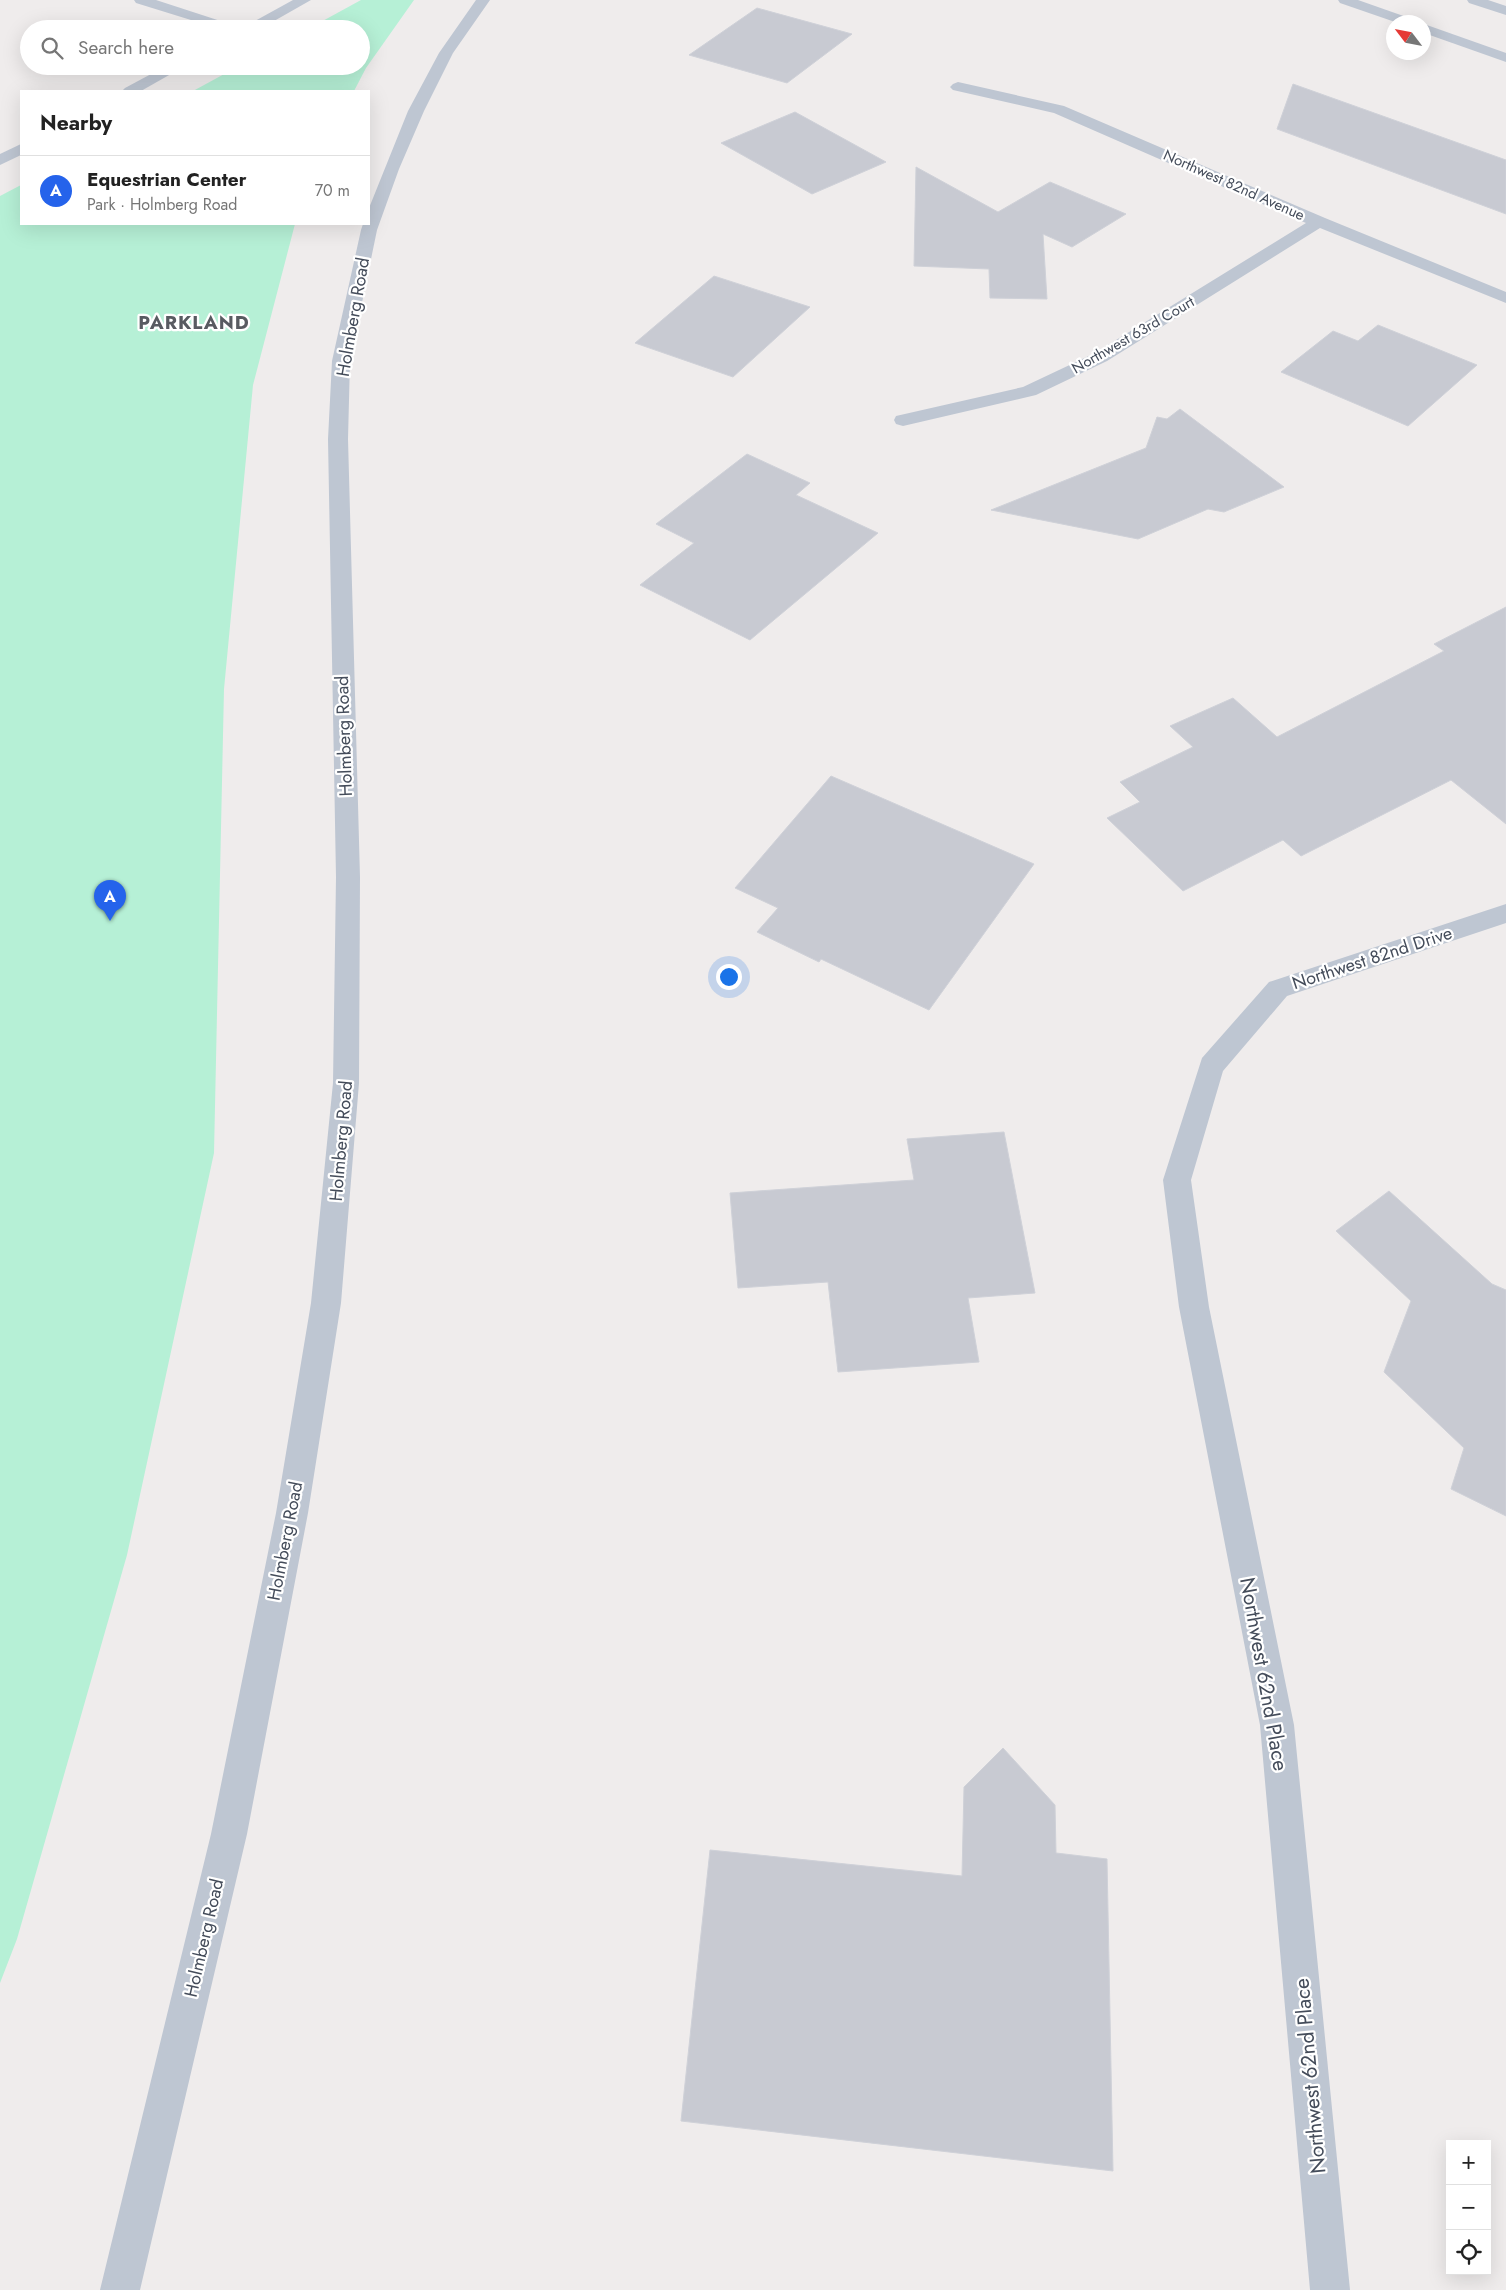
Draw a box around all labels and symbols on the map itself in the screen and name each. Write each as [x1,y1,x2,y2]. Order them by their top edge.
north arrow [1386,15,1431,60]
street label: Northwest 82nd Avenue [1160,144,1308,226]
street label: Holmberg Road [330,255,376,379]
street label: Northwest 63rd Court [1068,291,1199,379]
district label: PARKLAND [138,309,250,336]
street label: Holmberg Road [329,675,359,797]
pin: A [94,880,126,921]
street label: Northwest 82nd Drive [1289,920,1455,996]
your location [716,964,742,990]
street label: Holmberg Road [323,1080,359,1202]
street label: Holmberg Road [261,1479,309,1603]
street label: Northwest 62nd Place [1232,1575,1296,1773]
street label: Holmberg Road [178,1876,230,2000]
street label: Northwest 62nd Place [1286,1977,1333,2175]

